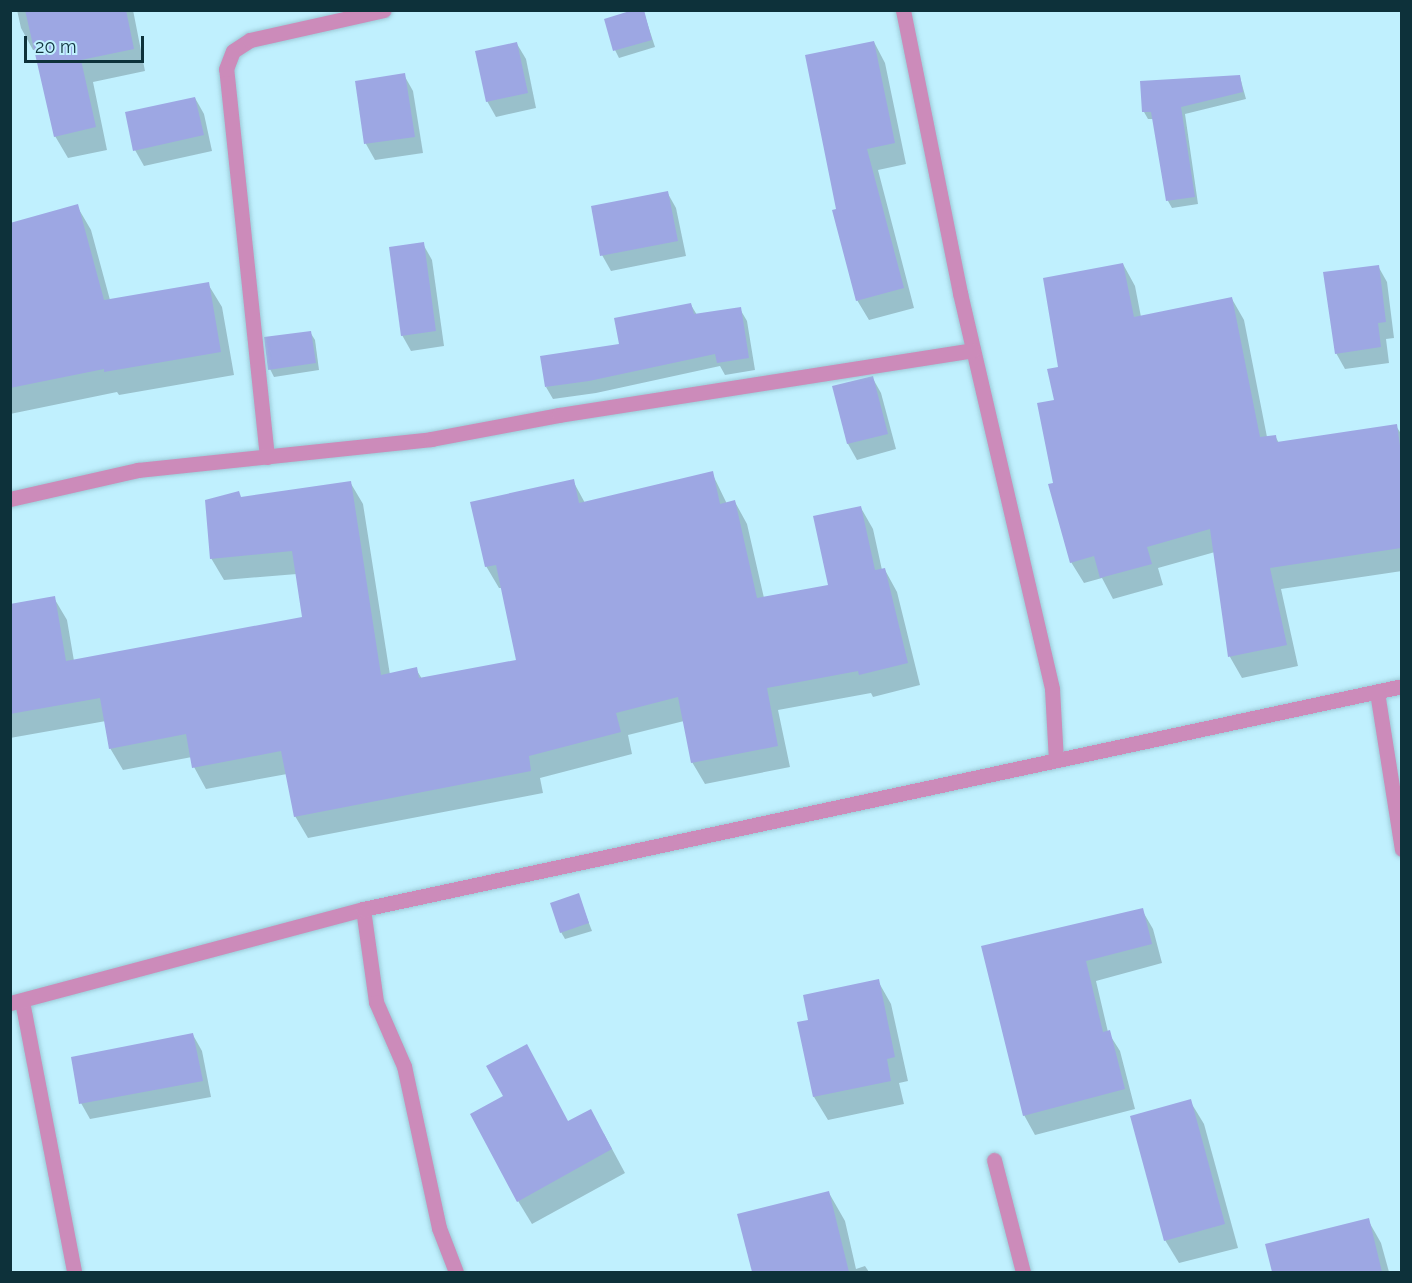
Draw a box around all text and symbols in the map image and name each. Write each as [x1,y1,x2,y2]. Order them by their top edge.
scale bar [27,24,147,62]
text: 20 m [35,36,77,57]

